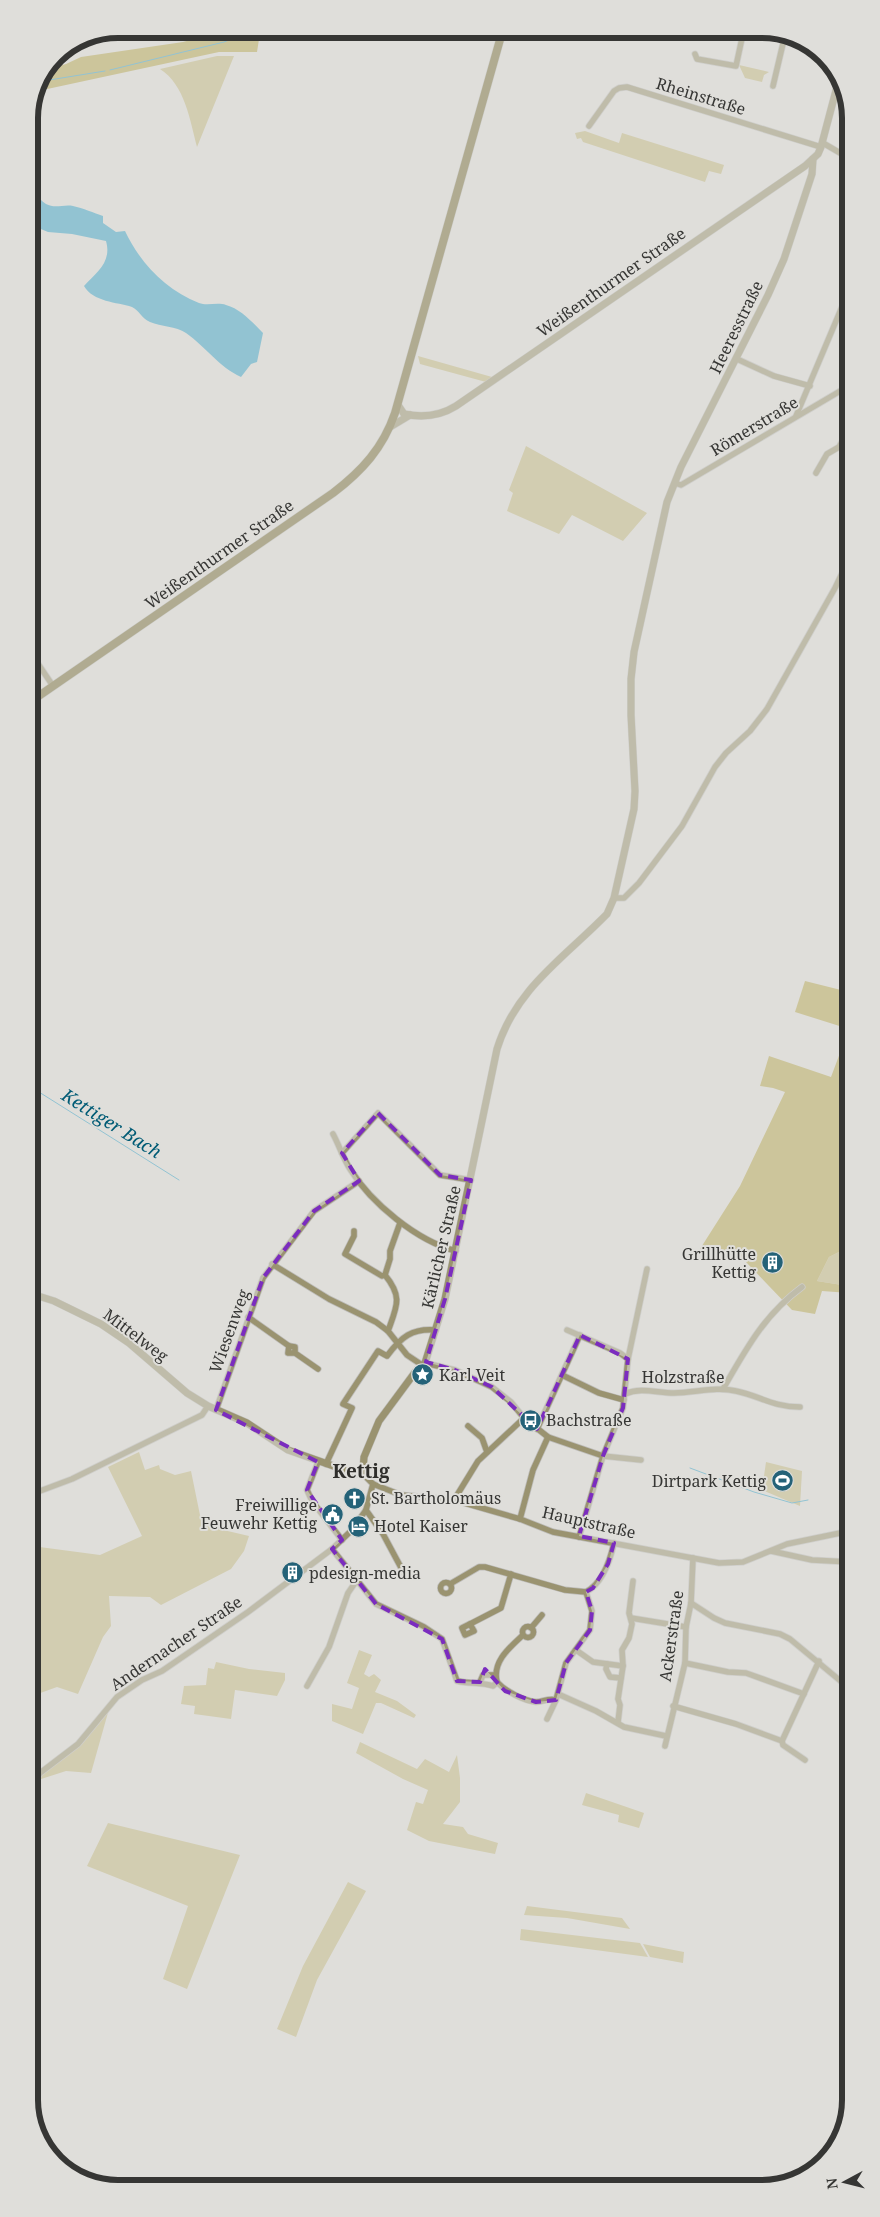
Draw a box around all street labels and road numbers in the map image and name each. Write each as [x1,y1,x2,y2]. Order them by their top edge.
street label: Rheinstraße [653,72,749,120]
street label: Weißenthurmer Straße [532,222,690,342]
street label: Heeresstraße [704,277,768,377]
street label: Römerstraße [706,391,802,461]
street label: Weißenthurmer Straße [140,494,298,614]
street label: Kärlicher Straße [416,1183,466,1311]
street label: Wiesenweg [204,1286,254,1376]
street label: Mittelweg [99,1303,173,1367]
street label: Holzstraße [641,1366,725,1388]
street label: Hauptstraße [540,1501,638,1543]
street label: Ackerstraße [654,1589,688,1683]
street label: Andernacher Straße [106,1591,246,1695]

